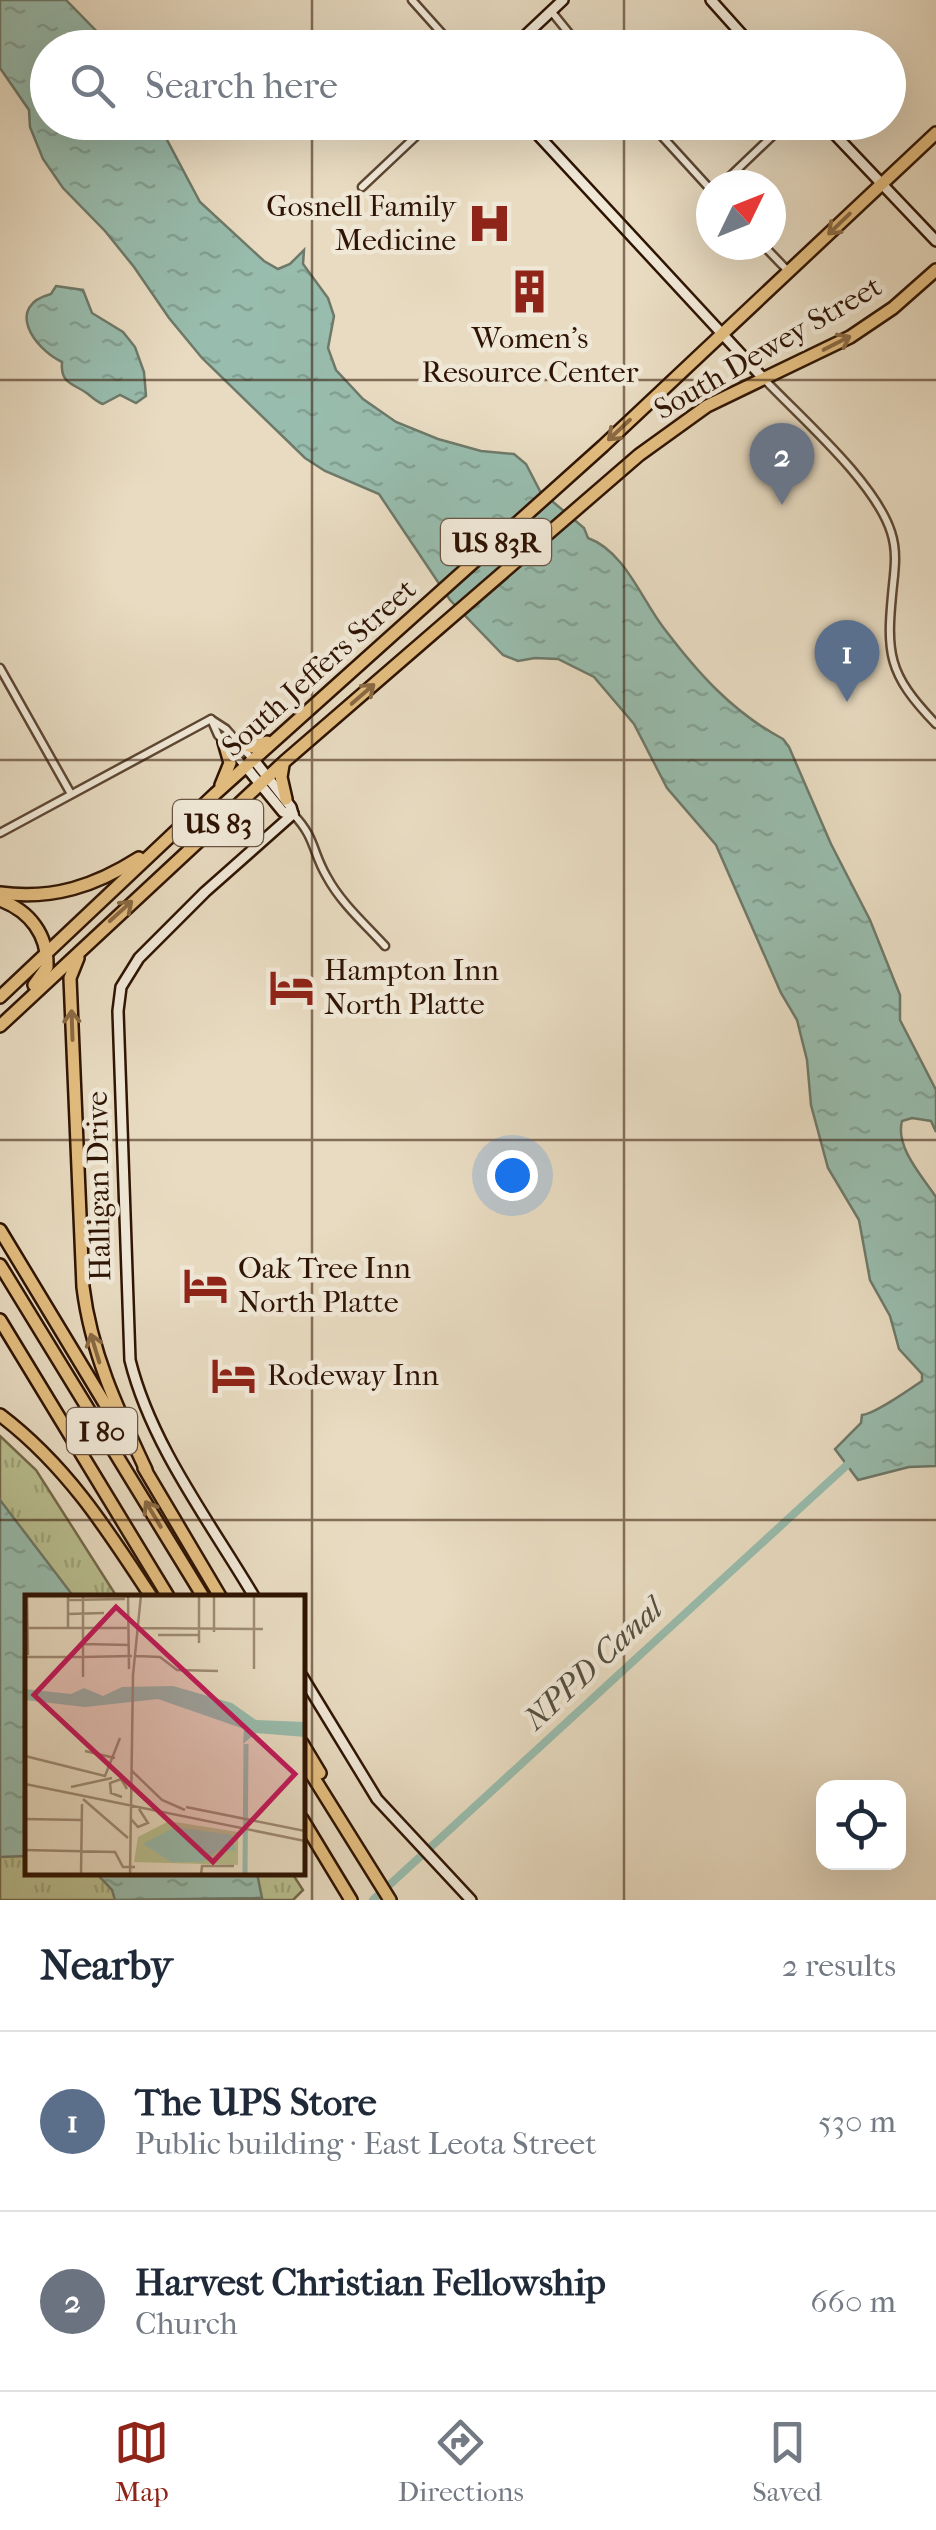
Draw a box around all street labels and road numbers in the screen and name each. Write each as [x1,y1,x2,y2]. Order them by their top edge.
street label: South Dewey Street [648,269,888,427]
road number: US 83R [441,519,551,565]
street label: South Jeffers Street [215,572,423,764]
road number: US 83 [173,800,263,846]
street label: Halligan Drive [80,1091,118,1281]
road number: I 80 [67,1408,137,1454]

